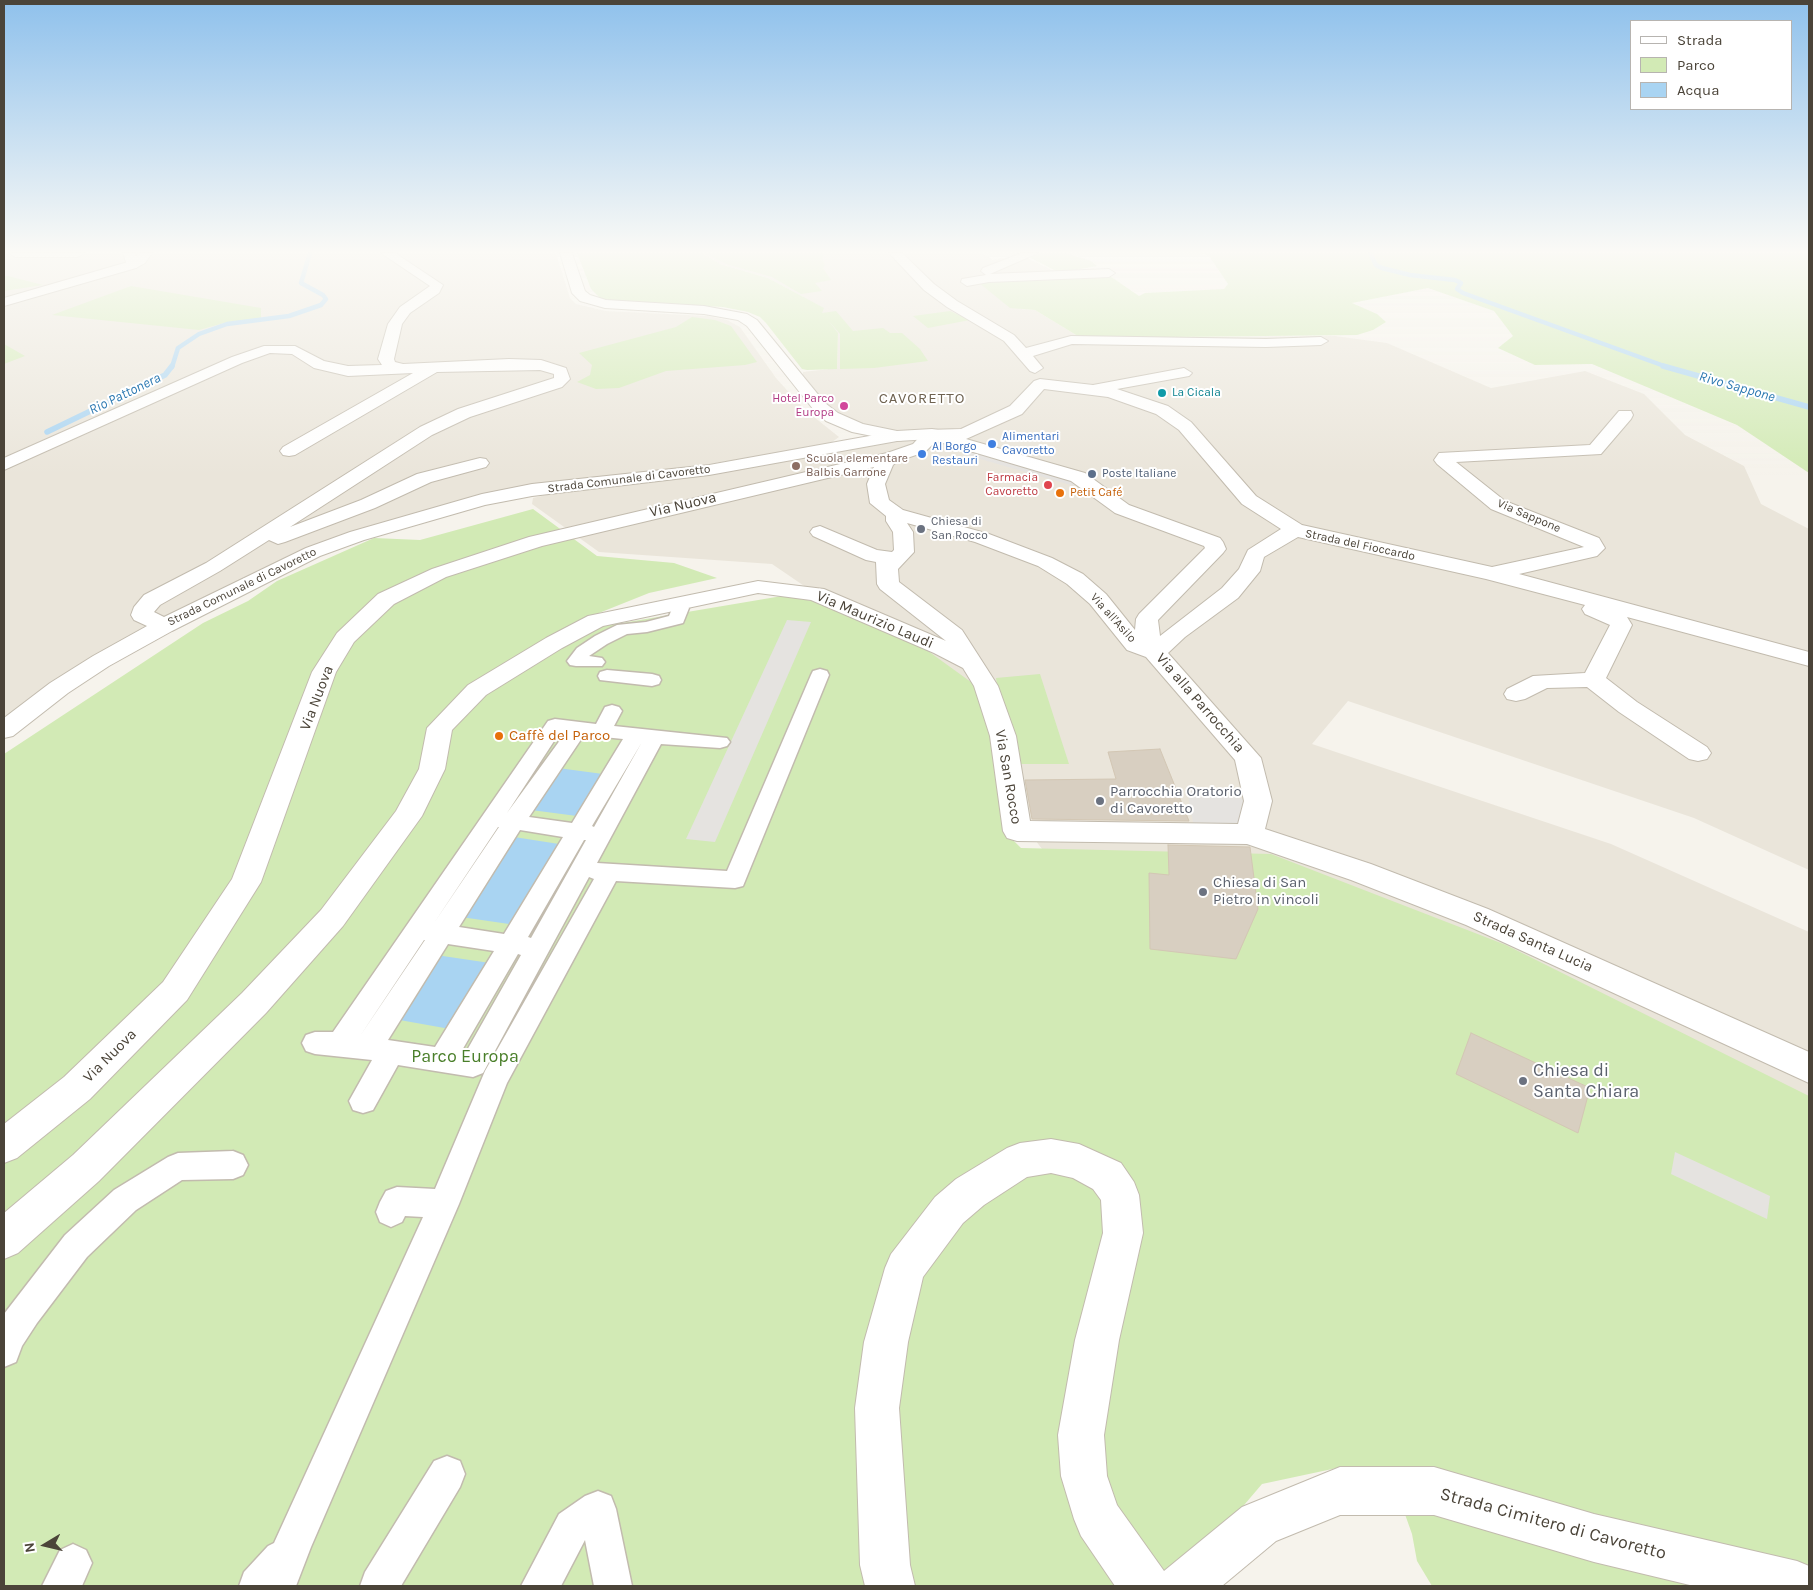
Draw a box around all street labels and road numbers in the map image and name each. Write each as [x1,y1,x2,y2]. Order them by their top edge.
street label: Strada Comunale di Cavoretto [547,462,711,496]
street label: Via Nuova [648,489,718,521]
street label: Via Sappone [1495,496,1563,536]
street label: Strada del Fioccardo [1304,526,1416,564]
street label: Strada Comunale di Cavoretto [165,545,319,629]
street label: Via Maurizio Laudi [814,587,936,653]
street label: Via all'Asilo [1087,590,1139,646]
street label: Via alla Parrocchia [1152,650,1248,756]
street label: Via Nuova [296,663,338,733]
street label: Via San Rocco [991,728,1025,826]
street label: Strada Santa Lucia [1470,907,1596,977]
street label: Via Nuova [80,1026,140,1086]
street label: Strada Cimitero di Cavoretto [1437,1483,1669,1565]

